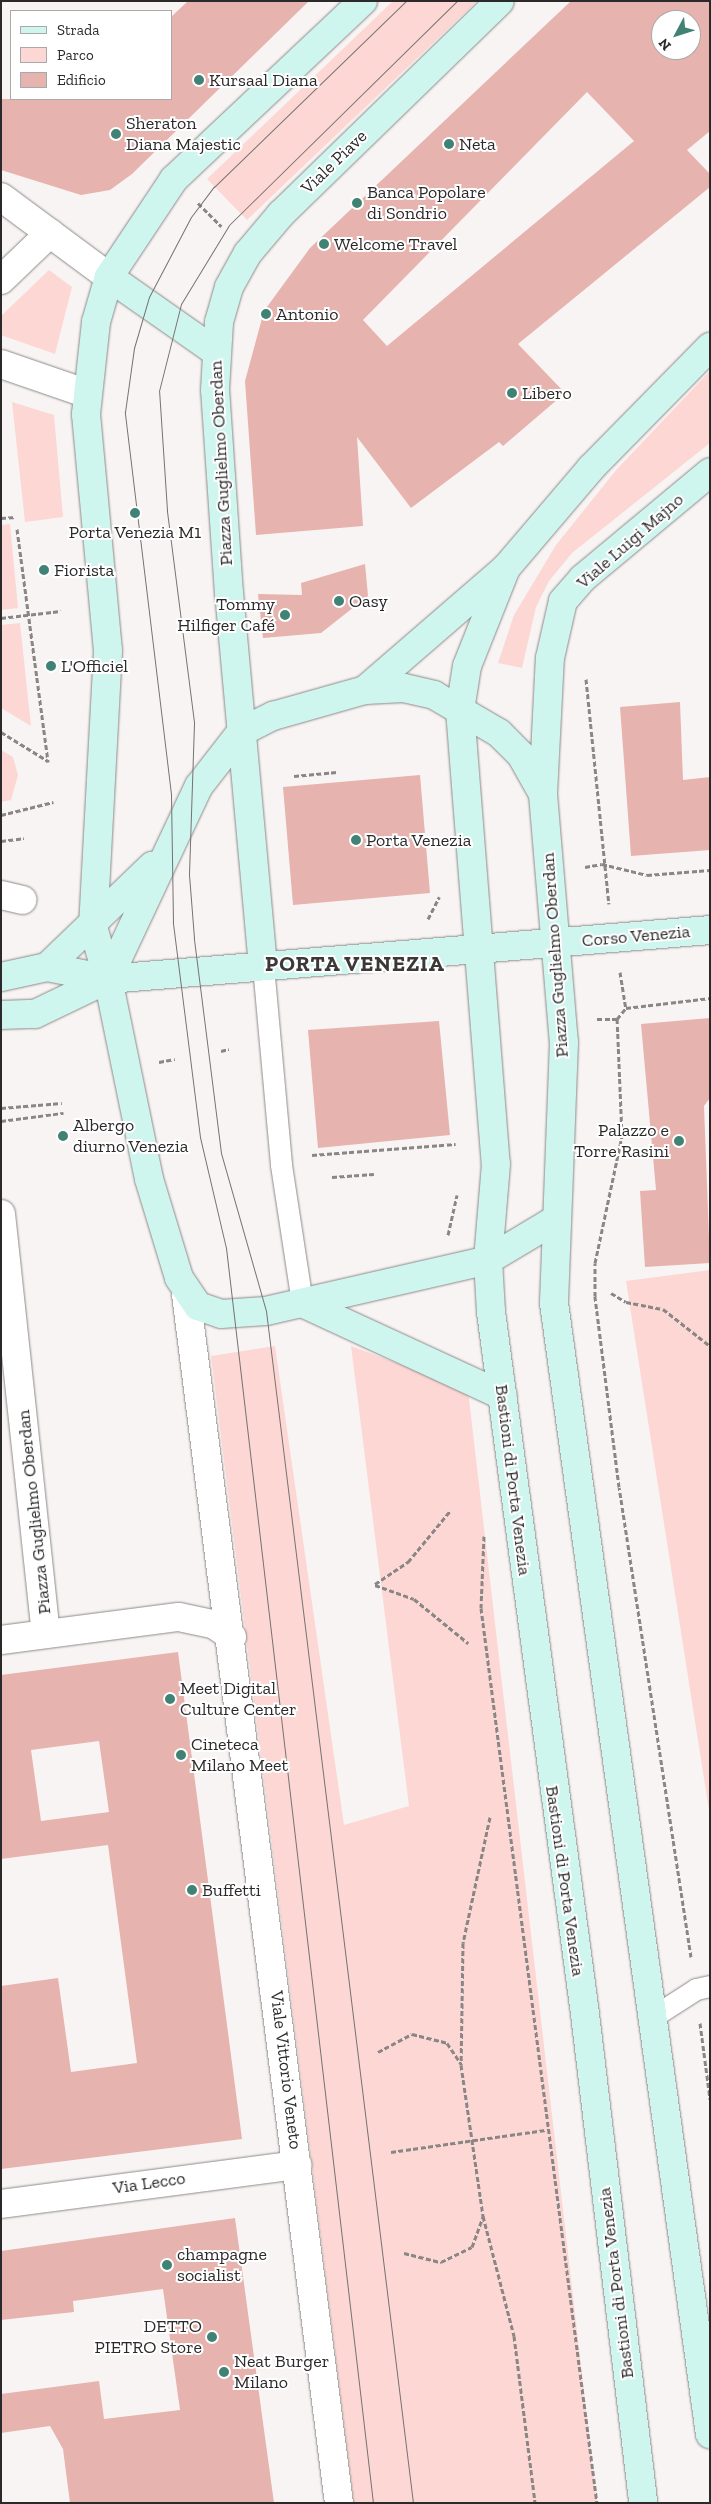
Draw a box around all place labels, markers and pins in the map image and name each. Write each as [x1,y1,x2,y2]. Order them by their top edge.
place label: Kursaal Diana [209,69,318,91]
marker: Kursaal Diana [193,74,205,86]
place label: Sheraton Diana Majestic [126,113,241,156]
marker: Sheraton Diana Majestic [110,128,122,140]
place label: Neta [459,133,496,155]
marker: Neta [443,138,455,150]
place label: Banca Popolare di Sondrio [367,182,486,224]
marker: Banca Popolare di Sondrio [351,197,363,209]
place label: Welcome Travel [334,233,458,255]
marker: Welcome Travel [318,238,330,250]
place label: Antonio [276,303,338,325]
marker: Antonio [260,308,272,320]
place label: Libero [522,382,572,404]
marker: Libero [506,387,518,399]
marker: Porta Venezia M1 [129,507,141,519]
place label: Porta Venezia M1 [69,521,201,543]
place label: Fiorista [54,559,114,581]
marker: Fiorista [38,564,50,576]
place label: Oasy [349,590,388,612]
place label: Tommy Hilfiger Café [177,594,275,636]
marker: Oasy [333,595,345,607]
marker: Tommy Hilfiger Café [279,609,291,621]
place label: L'Officiel [61,655,128,677]
marker: L'Officiel [45,660,57,672]
place label: Porta Venezia [366,829,472,851]
marker: Porta Venezia [350,834,362,846]
place label: Albergo diurno Venezia [73,1115,189,1158]
place label: Palazzo e Torre Rasini [574,1120,669,1162]
marker: Albergo diurno Venezia [57,1130,69,1142]
marker: Palazzo e Torre Rasini [673,1135,685,1147]
place label: Meet Digital Culture Center [180,1678,296,1720]
marker: Meet Digital Culture Center [164,1693,176,1705]
place label: Cineteca Milano Meet [191,1734,288,1776]
marker: Cineteca Milano Meet [175,1749,187,1761]
place label: Buffetti [202,1879,261,1901]
marker: Buffetti [186,1884,198,1896]
place label: champagne socialist [177,2244,267,2286]
marker: champagne socialist [161,2259,173,2271]
place label: DETTO PIETRO Store [95,2316,202,2358]
marker: DETTO PIETRO Store [206,2331,218,2343]
place label: Neat Burger Milano [234,2351,329,2394]
marker: Neat Burger Milano [218,2366,230,2378]

